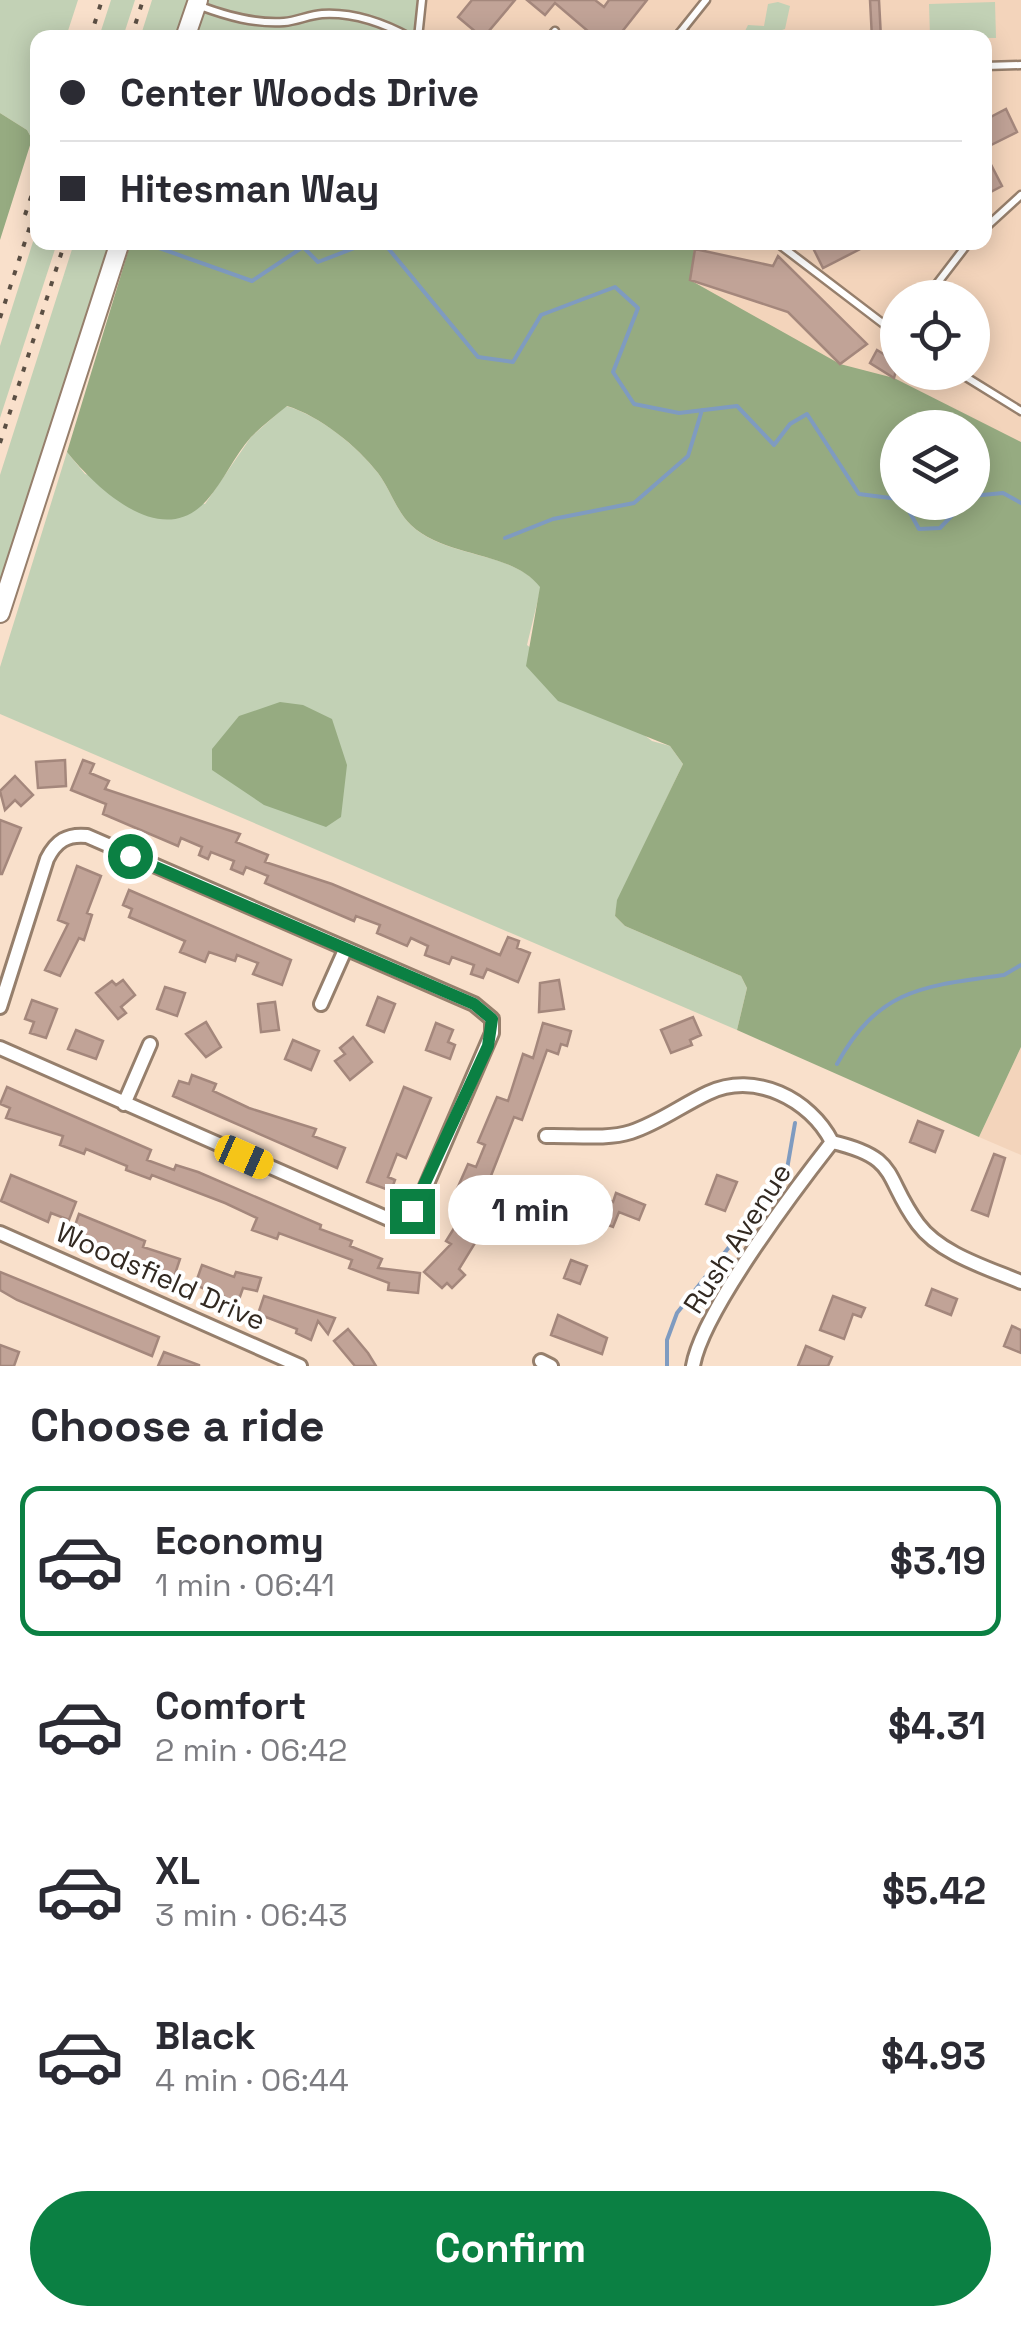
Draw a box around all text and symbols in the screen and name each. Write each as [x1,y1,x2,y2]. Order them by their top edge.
text: Center Woods Drive [120,69,479,117]
text: Hitesman Way [120,165,380,213]
map controls [880,280,990,520]
button: locate [880,280,990,390]
button: layers [880,410,990,520]
route start [108,834,153,879]
car [210,1131,278,1183]
street label: Rush Avenue [675,1156,799,1320]
callout: 1 min [447,1176,612,1246]
route end [390,1189,435,1234]
text: 1 min [491,1190,570,1230]
street label: Woodsfield Drive [51,1214,271,1338]
text: Choose a ride [30,1397,325,1454]
icon: car [35,1516,125,1606]
text: Economy [155,1517,324,1565]
text: $3.19 [890,1537,986,1585]
text: 1 min · 06:41 [155,1565,335,1605]
icon: car [35,1681,125,1771]
text: Comfort [155,1682,306,1730]
text: $4.31 [888,1702,986,1750]
text: 2 min · 06:42 [155,1730,347,1770]
icon: car [35,1846,125,1936]
text: XL [155,1847,200,1895]
text: $5.42 [882,1867,986,1915]
text: 3 min · 06:43 [155,1895,347,1935]
icon: car [35,2011,125,2101]
text: Black [155,2012,256,2060]
text: $4.93 [881,2032,986,2080]
text: 4 min · 06:44 [155,2060,349,2100]
button: Confirm [30,2191,991,2306]

